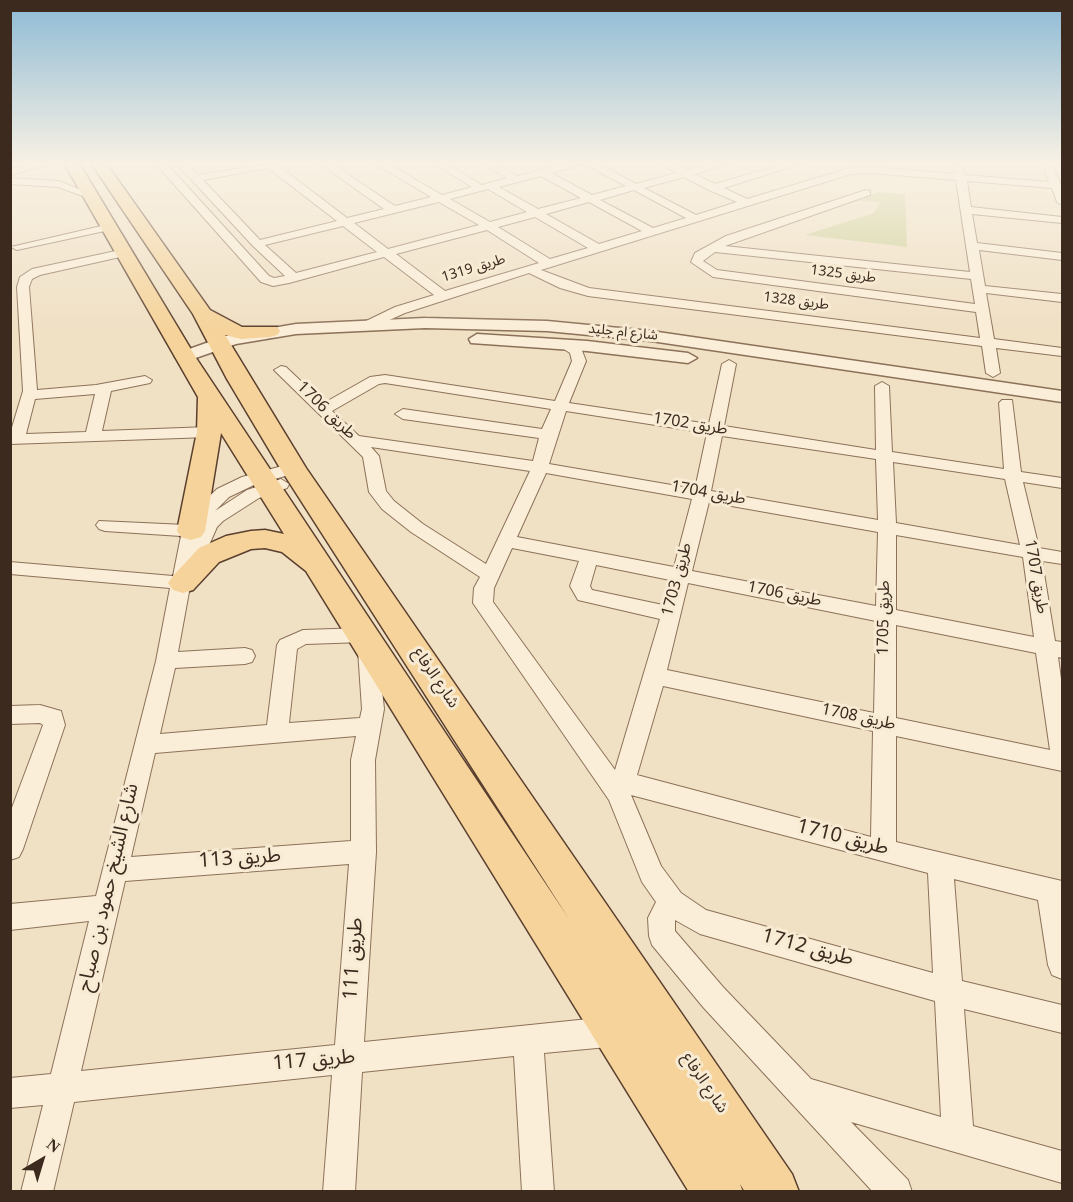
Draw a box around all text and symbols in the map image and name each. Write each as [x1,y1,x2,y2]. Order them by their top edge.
street label: طريق 1319 [440,252,508,288]
street label: طريق 1325 [809,264,877,288]
street label: طريق 1328 [762,291,830,315]
street label: شارع ام جليد [587,322,659,346]
street label: طريق 1706 [291,379,359,445]
street label: طريق 1702 [651,411,729,441]
street label: طريق 1704 [669,479,747,511]
street label: طريق 1707 [1018,538,1050,616]
street label: طريق 1703 [660,541,698,619]
street label: طريق 1706 [745,579,823,613]
street label: طريق 1705 [876,580,896,656]
street label: شارع الرفاع [407,645,461,713]
street label: طريق 1708 [819,702,897,736]
street label: شارع الشيخ حمود بن صباح [75,782,147,994]
street label: طريق 1710 [794,817,890,863]
street label: طريق 113 [198,846,282,876]
street label: طريق 111 [341,917,371,1001]
street label: طريق 1712 [759,926,855,974]
street label: طريق 117 [272,1047,356,1079]
street label: شارع الرفاع [676,1050,730,1118]
north arrow [12,1130,72,1190]
text: N [44,1135,63,1156]

